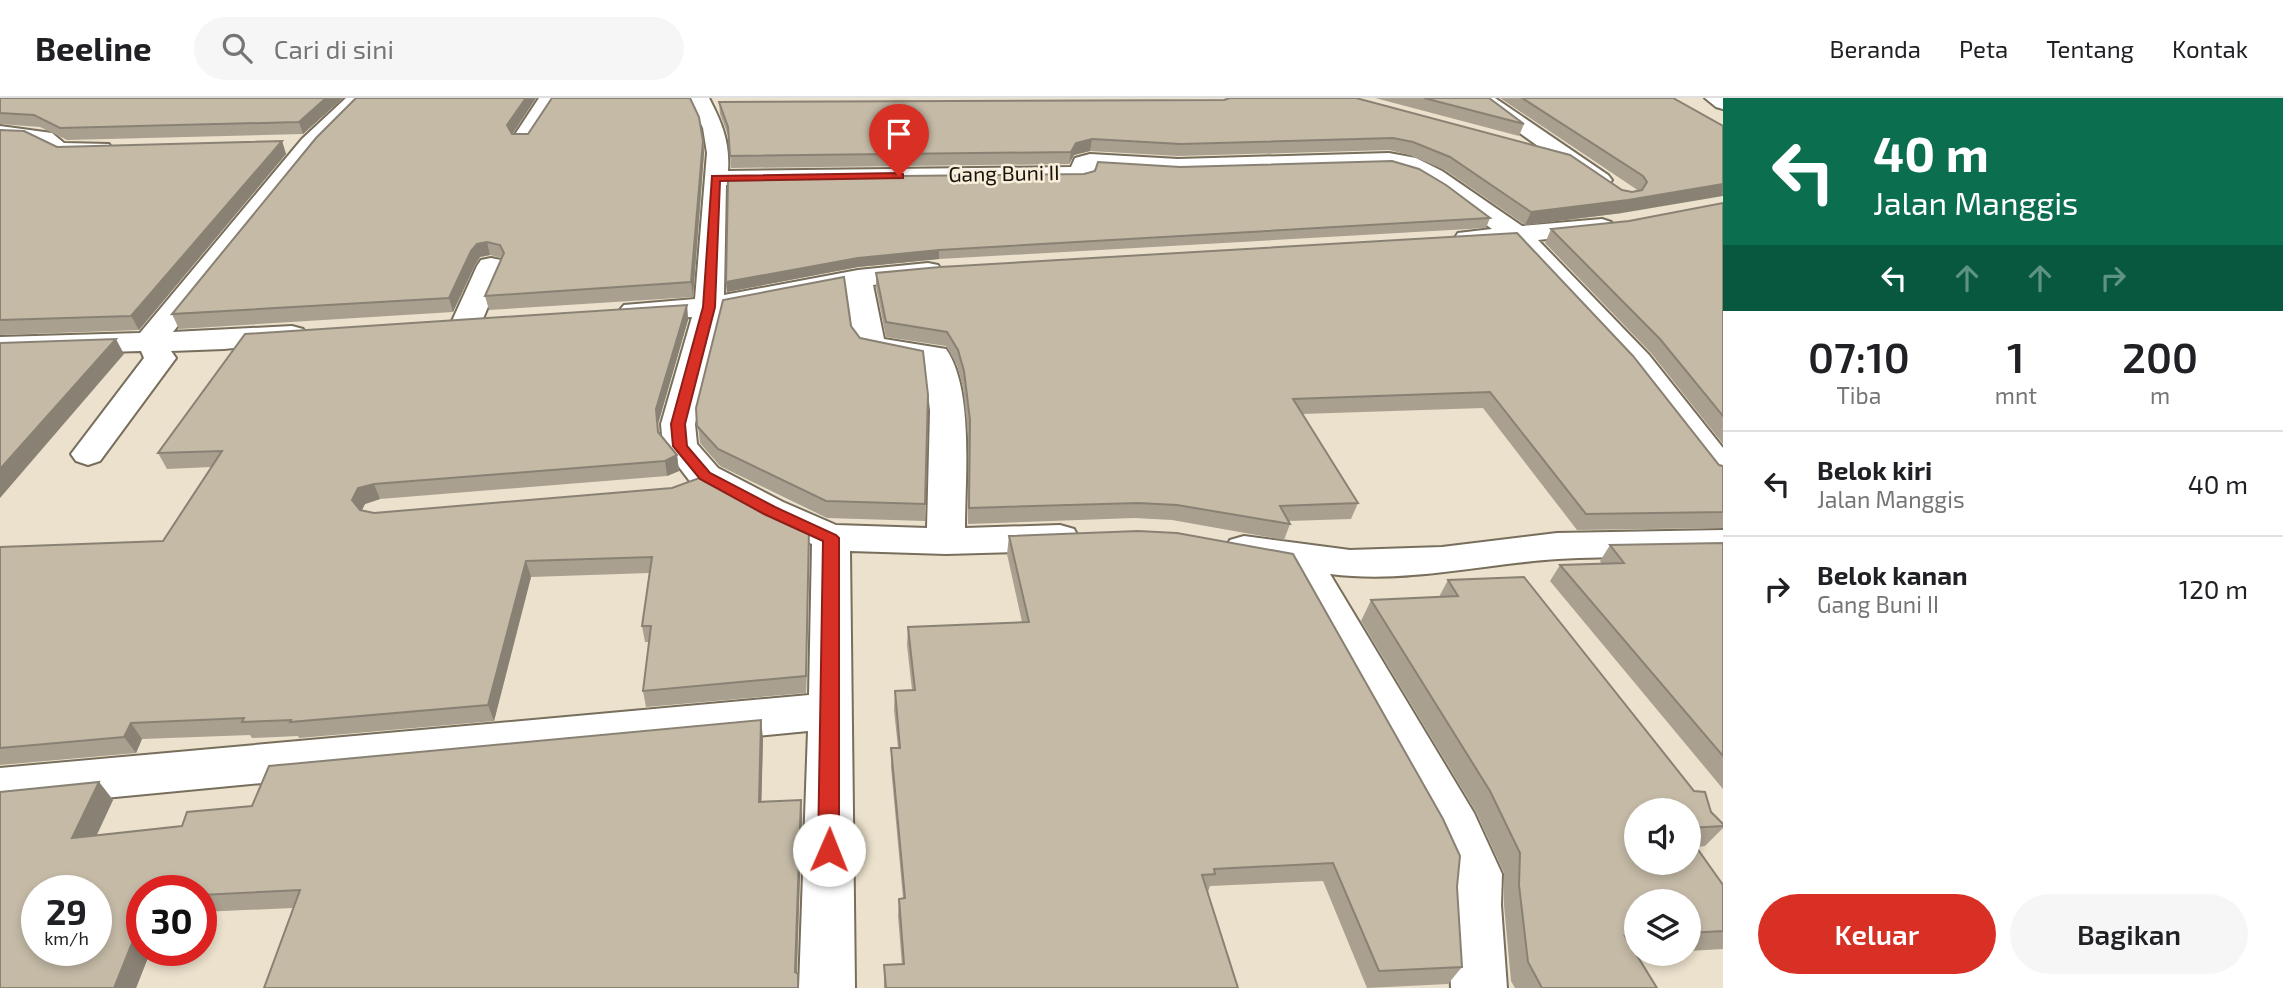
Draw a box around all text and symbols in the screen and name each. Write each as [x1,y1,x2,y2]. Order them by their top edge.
search box [194,17,684,80]
text: Beeline [35,28,152,68]
icon: search [218,29,256,67]
text: Cari di sini [274,33,394,64]
text: Beranda [1830,34,1921,63]
text: Peta [1959,34,2008,63]
text: Tentang [2046,34,2134,63]
text: Kontak [2172,34,2248,63]
pin [869,104,929,176]
icon: arrive [880,115,918,153]
text: 40 m [1873,123,1989,182]
icon: left [1758,126,1849,217]
street label: Gang Buni II [948,159,1060,186]
text: Jalan Manggis [1873,183,2078,221]
icon: left [1875,259,1913,297]
icon: ahead [1948,259,1986,297]
icon: ahead [2021,259,2059,297]
icon: right [2094,259,2132,297]
text: 07:10 [1808,331,1910,381]
text: 1 [2007,331,2025,381]
text: 200 [2122,331,2198,381]
text: Tiba [1836,381,1881,409]
text: mnt [1995,381,2037,409]
text: m [2150,381,2170,409]
text: Belok kiri [1817,454,1932,485]
icon: left [1758,465,1796,503]
text: 40 m [2188,468,2248,499]
text: Jalan Manggis [1817,485,1965,513]
text: Belok kanan [1817,559,1968,590]
icon: right [1758,570,1796,608]
text: 120 m [2179,573,2248,604]
text: Gang Buni II [1817,590,1939,618]
map controls [1624,798,1701,966]
button: sound [1624,798,1701,875]
position arrow [792,813,866,887]
speed limit sign: 30 [126,875,217,966]
button: layers [1624,889,1701,966]
text: 29 [46,890,87,932]
button: Keluar [1758,894,1996,974]
button: Bagikan [2010,894,2248,974]
text: km/h [44,927,89,949]

